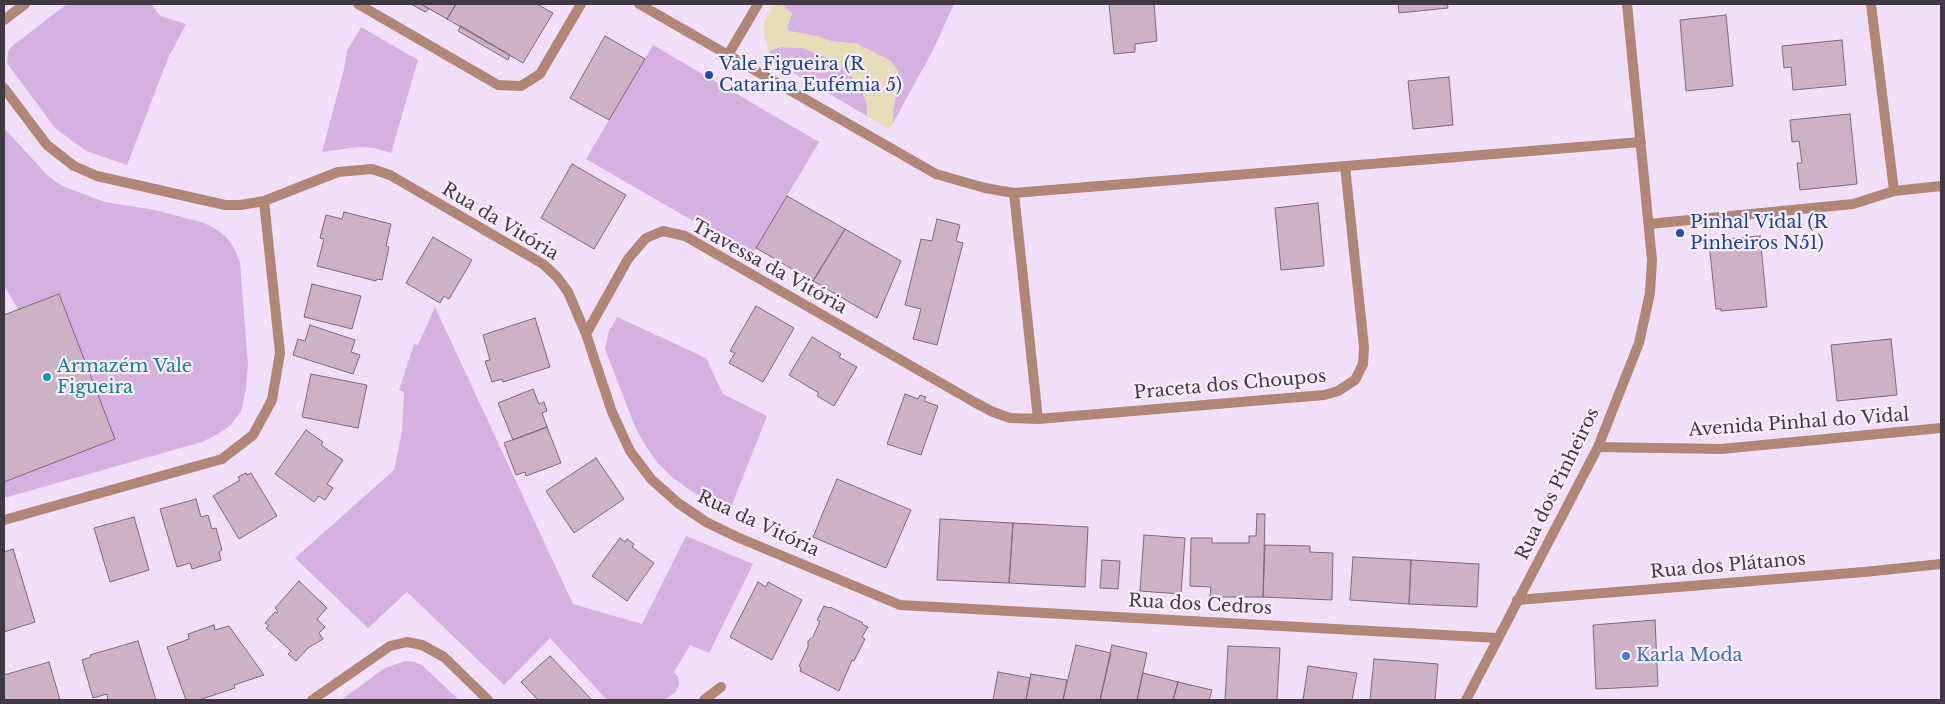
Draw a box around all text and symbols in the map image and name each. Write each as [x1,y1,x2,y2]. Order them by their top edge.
place label: Vale Figueira (R Catarina Eufémia 5) [719,54,902,96]
marker: Vale Figueira (R Catarina Eufémia 5) [703,69,715,81]
street label: Rua da Vitória [438,179,562,265]
place label: Pinhal Vidal (R Pinheiros N51) [1690,212,1828,254]
street label: Travessa da Vitória [688,215,850,319]
marker: Pinhal Vidal (R Pinheiros N51) [1674,227,1686,239]
place label: Armazém Vale Figueira [57,356,192,398]
street label: Praceta dos Choupos [1133,366,1327,404]
marker: Armazém Vale Figueira [41,371,53,383]
street label: Rua dos Pinheiros [1512,404,1604,564]
street label: Avenida Pinhal do Vidal [1688,405,1910,441]
street label: Rua da Vitória [694,486,822,562]
street label: Rua dos Plátanos [1649,548,1807,584]
street label: Rua dos Cedros [1128,590,1272,620]
place label: Karla Moda [1636,645,1743,667]
marker: Karla Moda [1620,650,1632,662]

